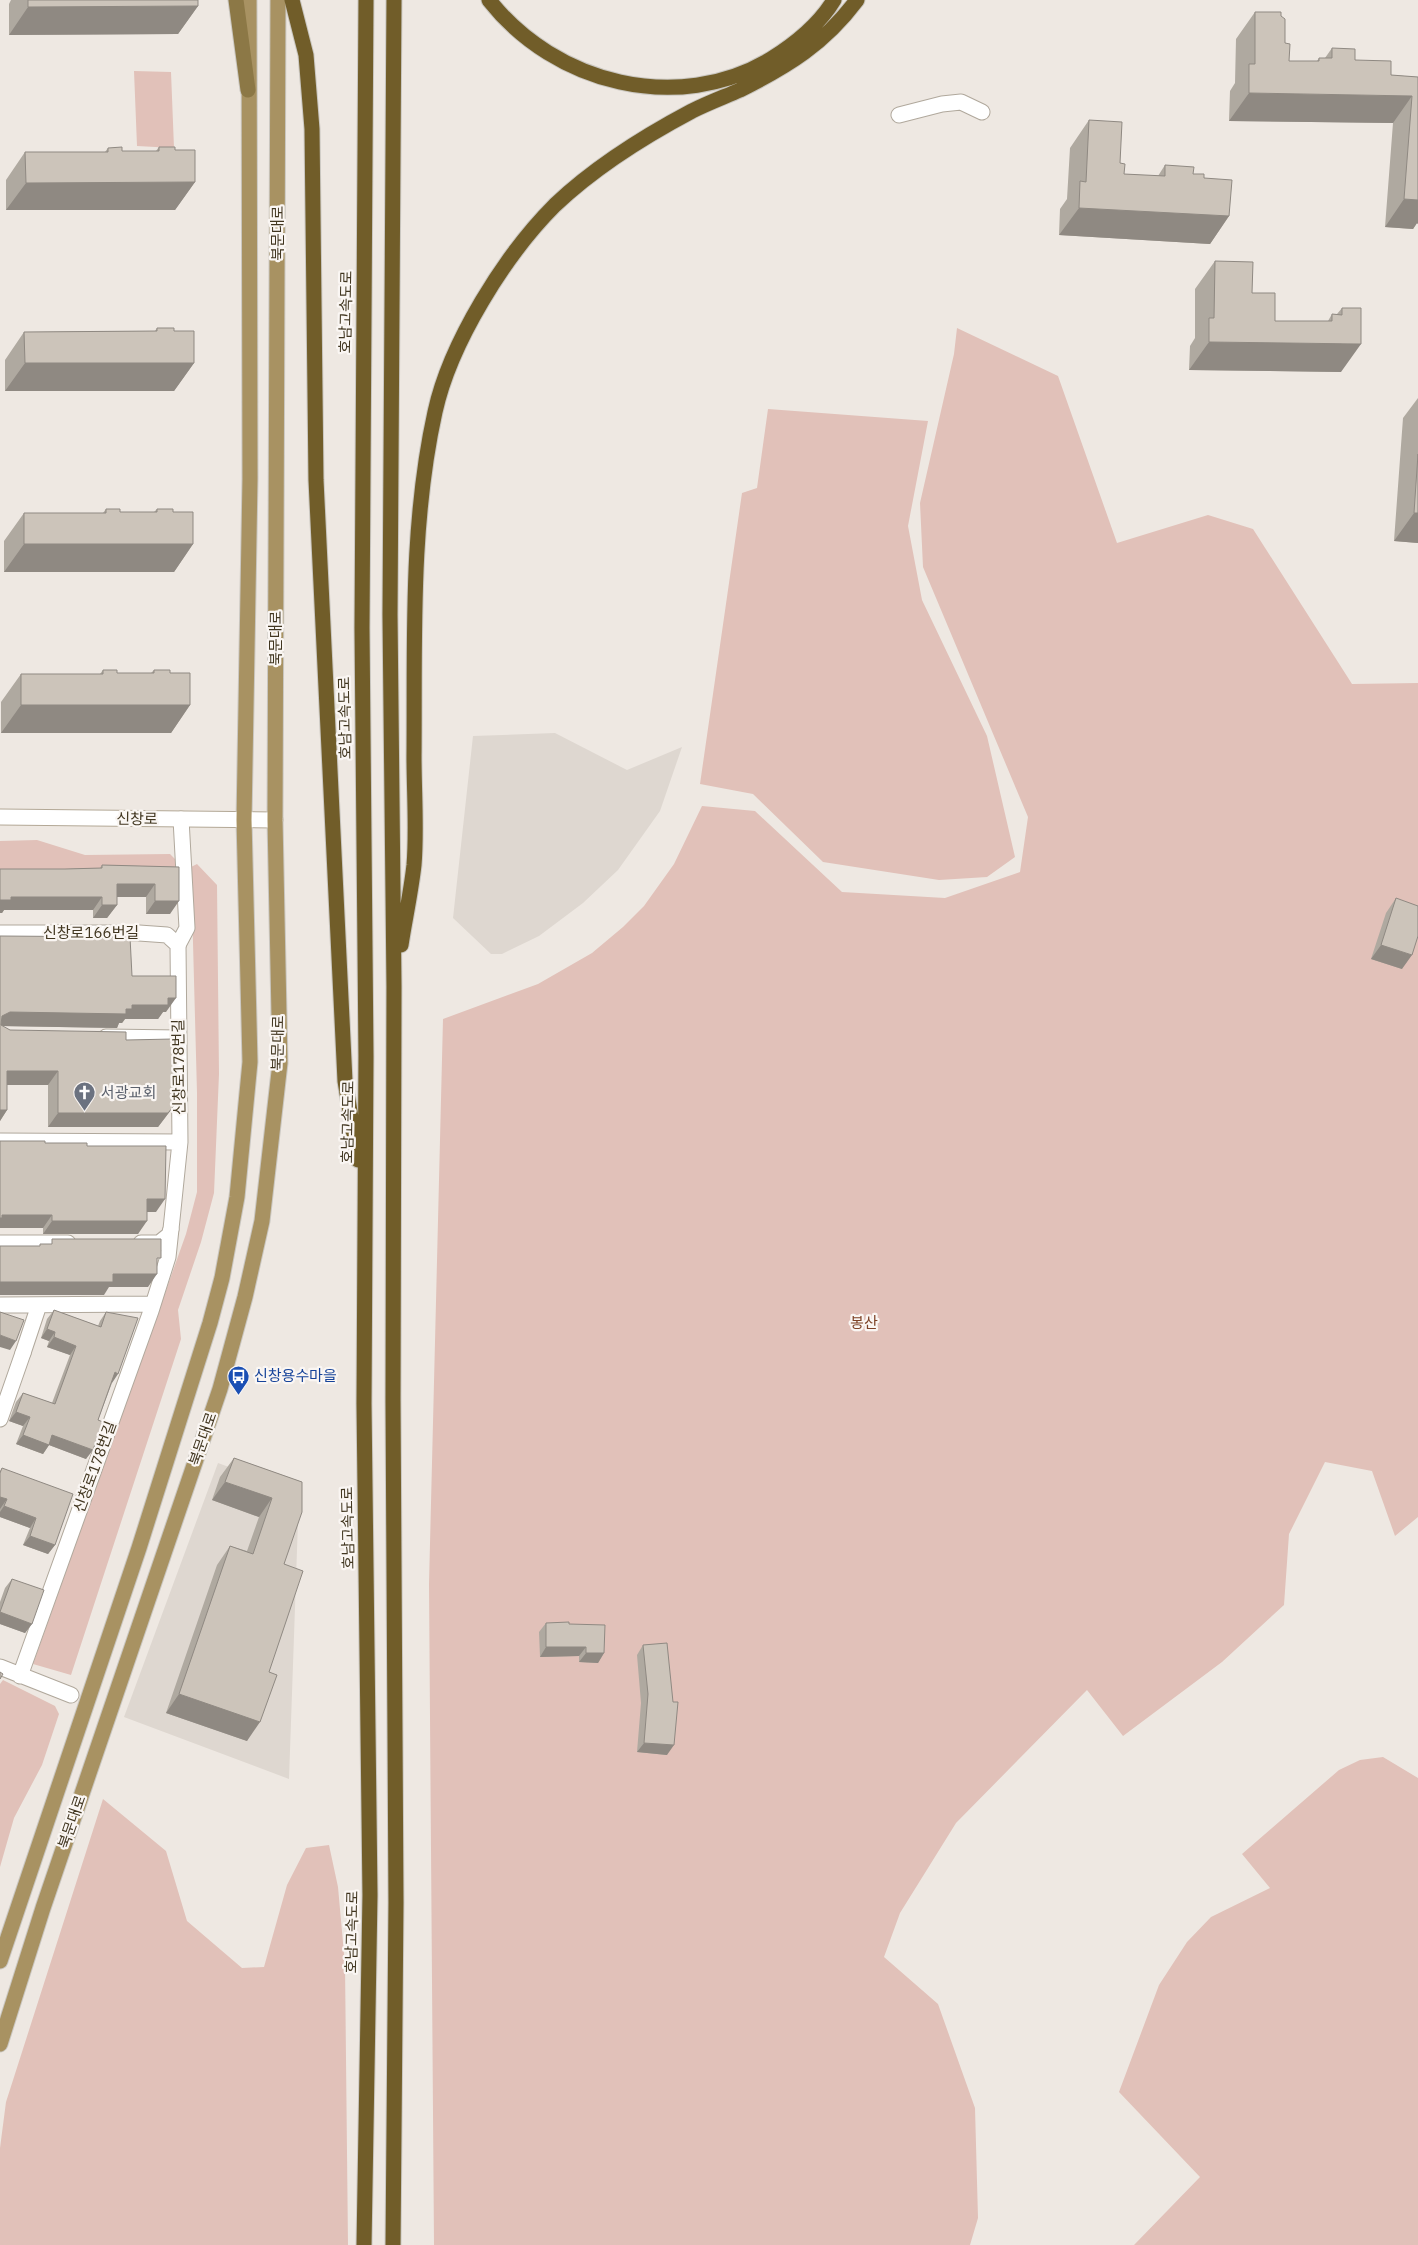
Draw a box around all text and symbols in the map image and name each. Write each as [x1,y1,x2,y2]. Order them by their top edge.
street label: 북문대로 [268,205,287,261]
street label: 호남고속도로 [335,270,356,354]
street label: 북문대로 [266,610,285,666]
street label: 호남고속도로 [334,676,355,760]
street label: 신창로 [116,809,158,828]
street label: 신창로166번길 [43,923,139,942]
street label: 북문대로 [268,1015,287,1071]
street label: 신창로178번길 [168,1019,189,1115]
street label: 호남고속도로 [337,1080,358,1164]
church icon: 서광교회 [73,1081,97,1112]
place label: 서광교회 [101,1083,156,1102]
park label: 봉산 [850,1313,878,1332]
bus stop icon: 신창용수마을 [226,1364,250,1395]
place label: 신창용수마을 [254,1366,337,1385]
street label: 북문대로 [185,1410,220,1468]
street label: 신창로178번길 [69,1418,120,1515]
street label: 호남고속도로 [337,1486,358,1570]
street label: 북문대로 [54,1793,89,1851]
street label: 호남고속도로 [341,1890,362,1974]

